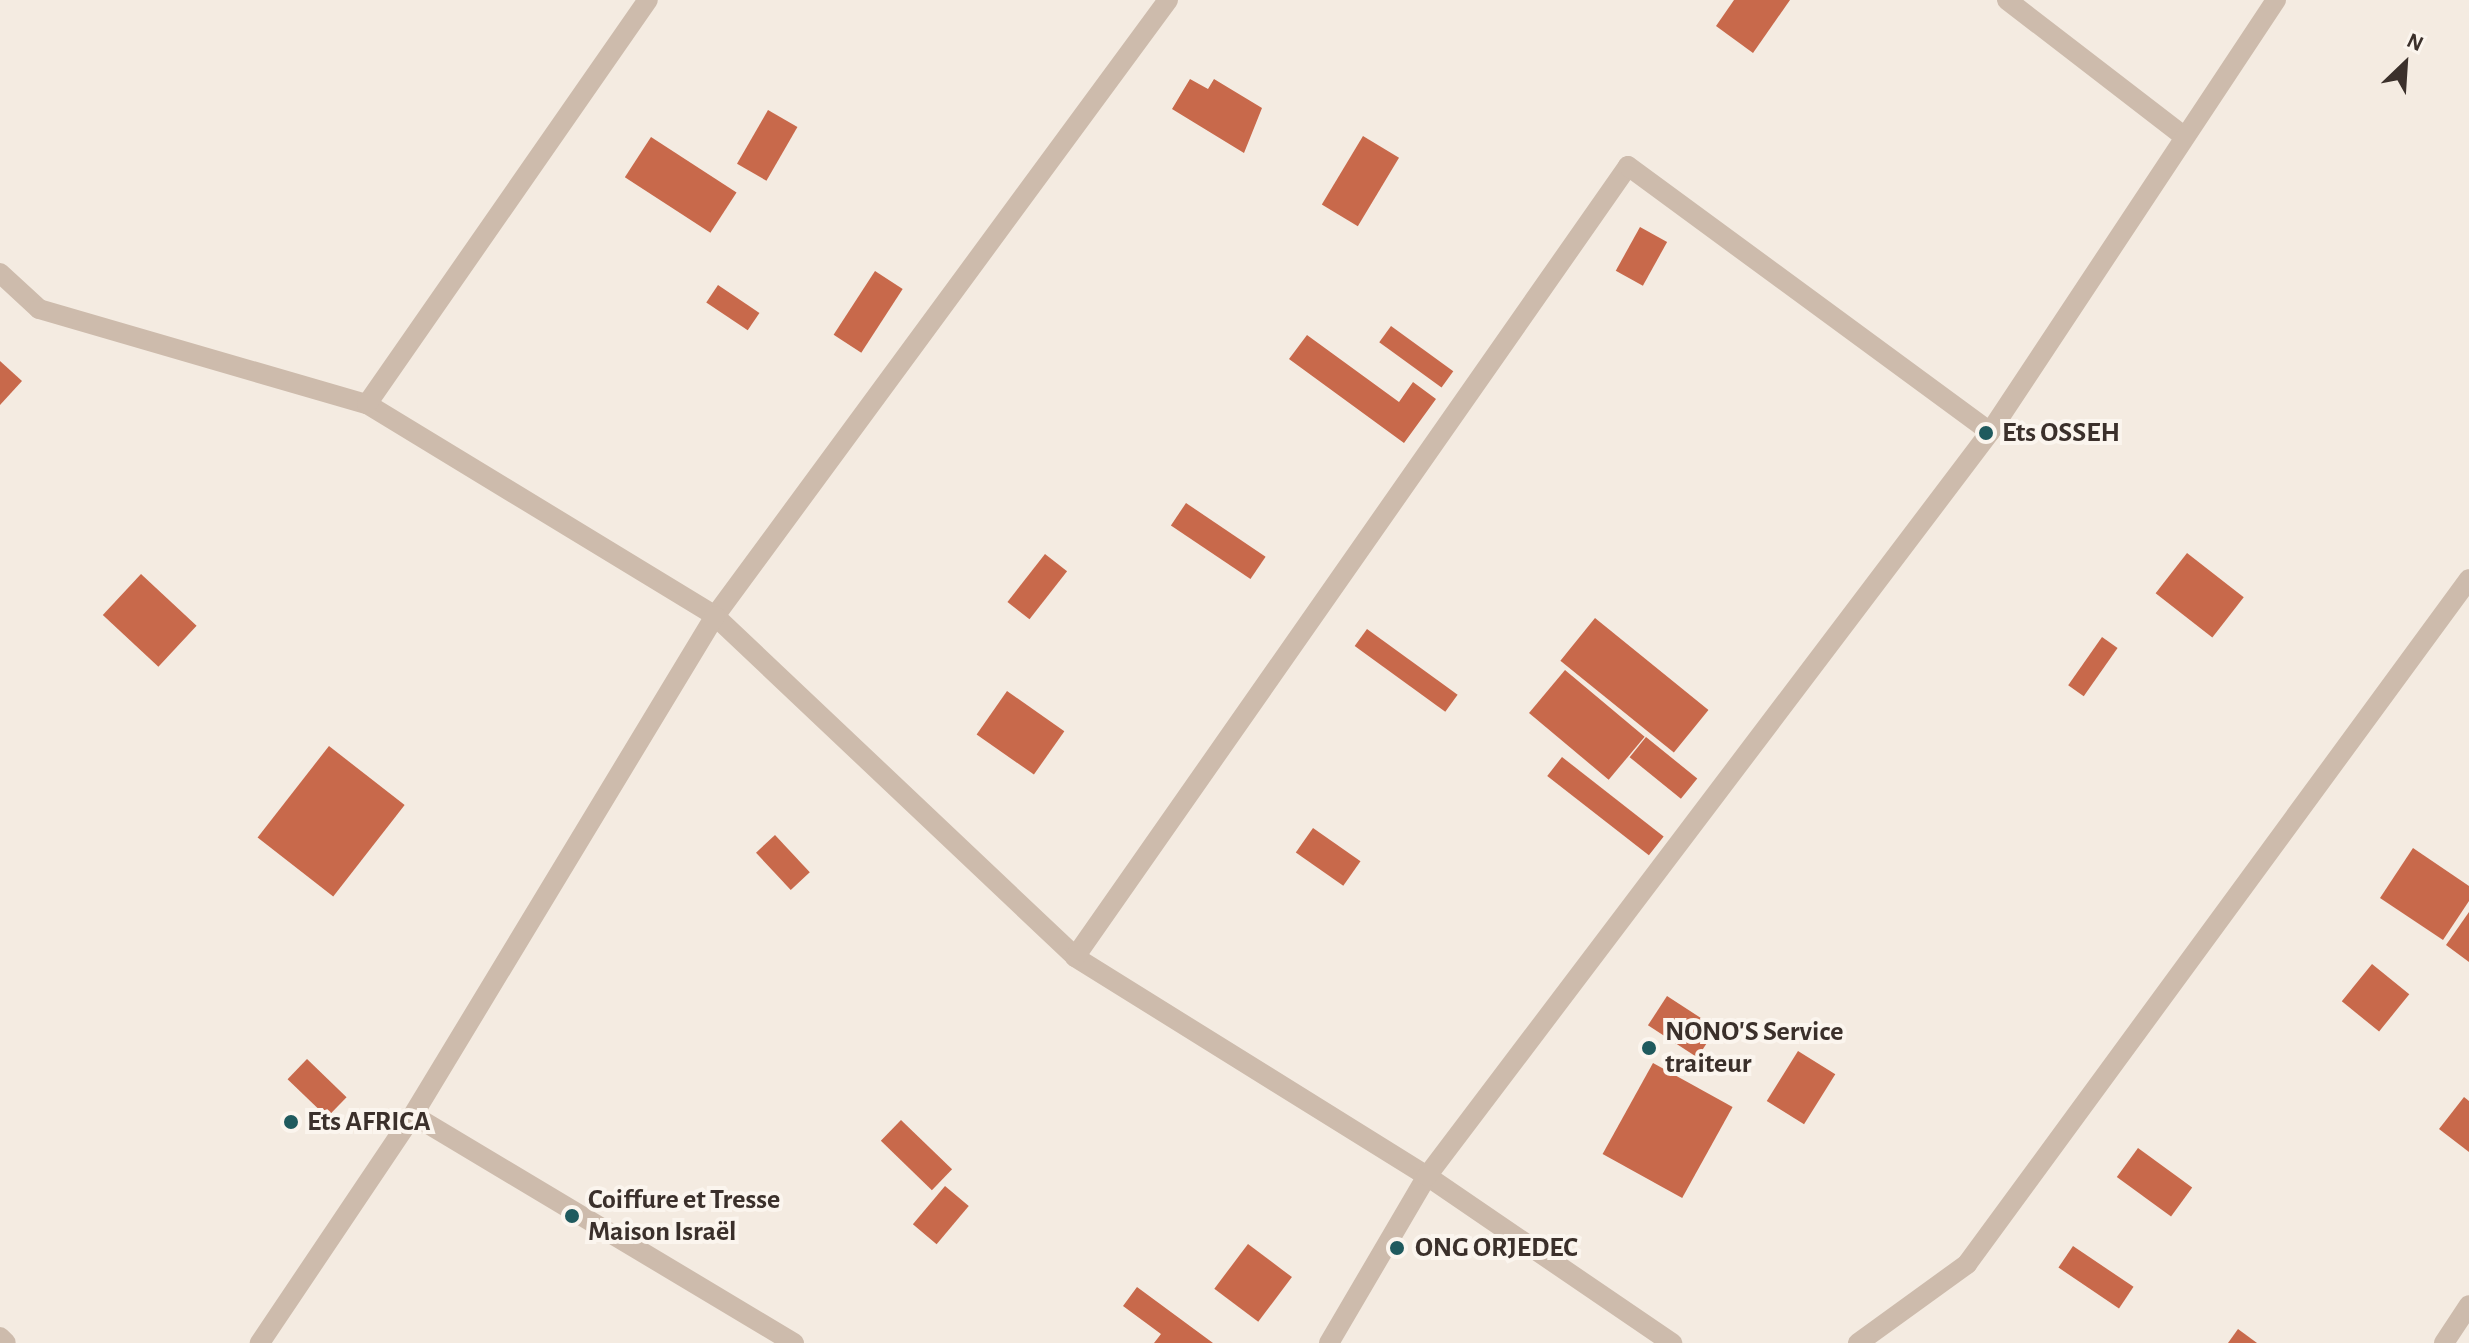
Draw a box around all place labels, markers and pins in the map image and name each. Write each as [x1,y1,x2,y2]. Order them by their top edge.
place label: Ets OSSEH [2002,416,2120,450]
marker: Ets OSSEH [1977,424,1995,442]
place label: NONO'S Service traiteur [1665,1015,1843,1081]
marker: NONO'S Service traiteur [1640,1039,1658,1057]
place label: Ets AFRICA [307,1105,431,1139]
marker: Ets AFRICA [282,1113,300,1131]
place label: Coiffure et Tresse Maison Israël [588,1183,780,1249]
marker: Coiffure et Tresse Maison Israël [563,1207,581,1225]
place label: ONG ORJEDEC [1415,1231,1578,1265]
marker: ONG ORJEDEC [1386,1237,1408,1259]

